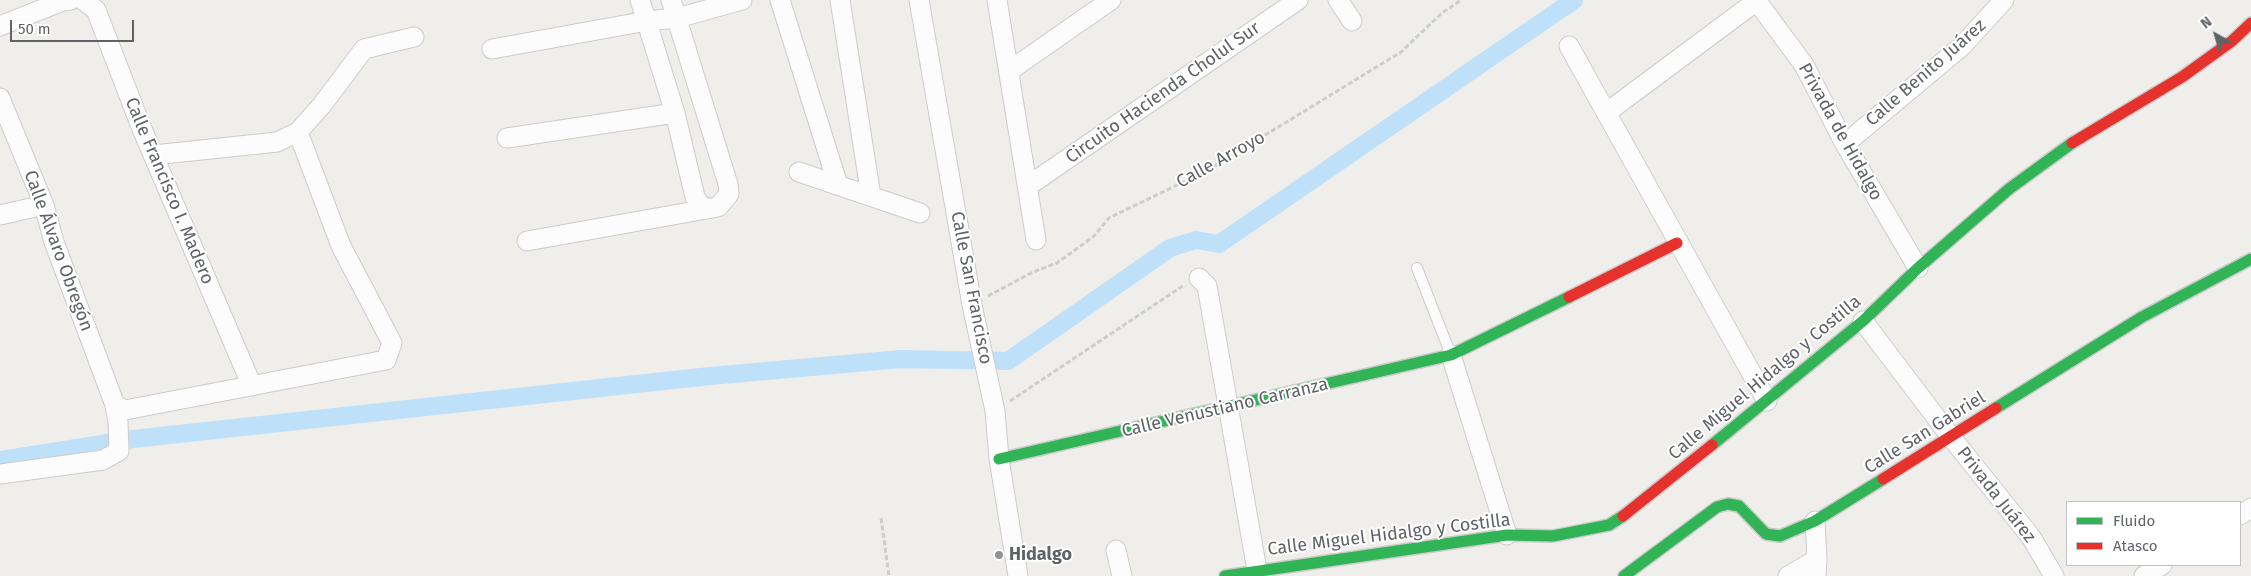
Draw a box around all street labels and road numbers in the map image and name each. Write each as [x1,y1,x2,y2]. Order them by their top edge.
street label: Calle Benito Juárez [1861,15,1991,131]
street label: Circuito Hacienda Cholul Sur [1062,17,1264,169]
street label: Privada de Hidalgo [1793,60,1887,204]
street label: Calle Francisco I. Madero [120,94,218,288]
street label: Calle Arroyo [1173,127,1269,193]
street label: Calle Álvaro Obregón [19,168,97,334]
street label: Calle San Francisco [946,210,996,366]
street label: Calle Miguel Hidalgo y Costilla [1664,291,1866,465]
street label: Calle Venustiano Carranza [1120,374,1330,442]
street label: Calle San Gabriel [1861,387,1989,479]
street label: Privada Juárez [1952,443,2040,547]
street label: Calle Miguel Hidalgo y Costilla [1266,509,1512,561]

